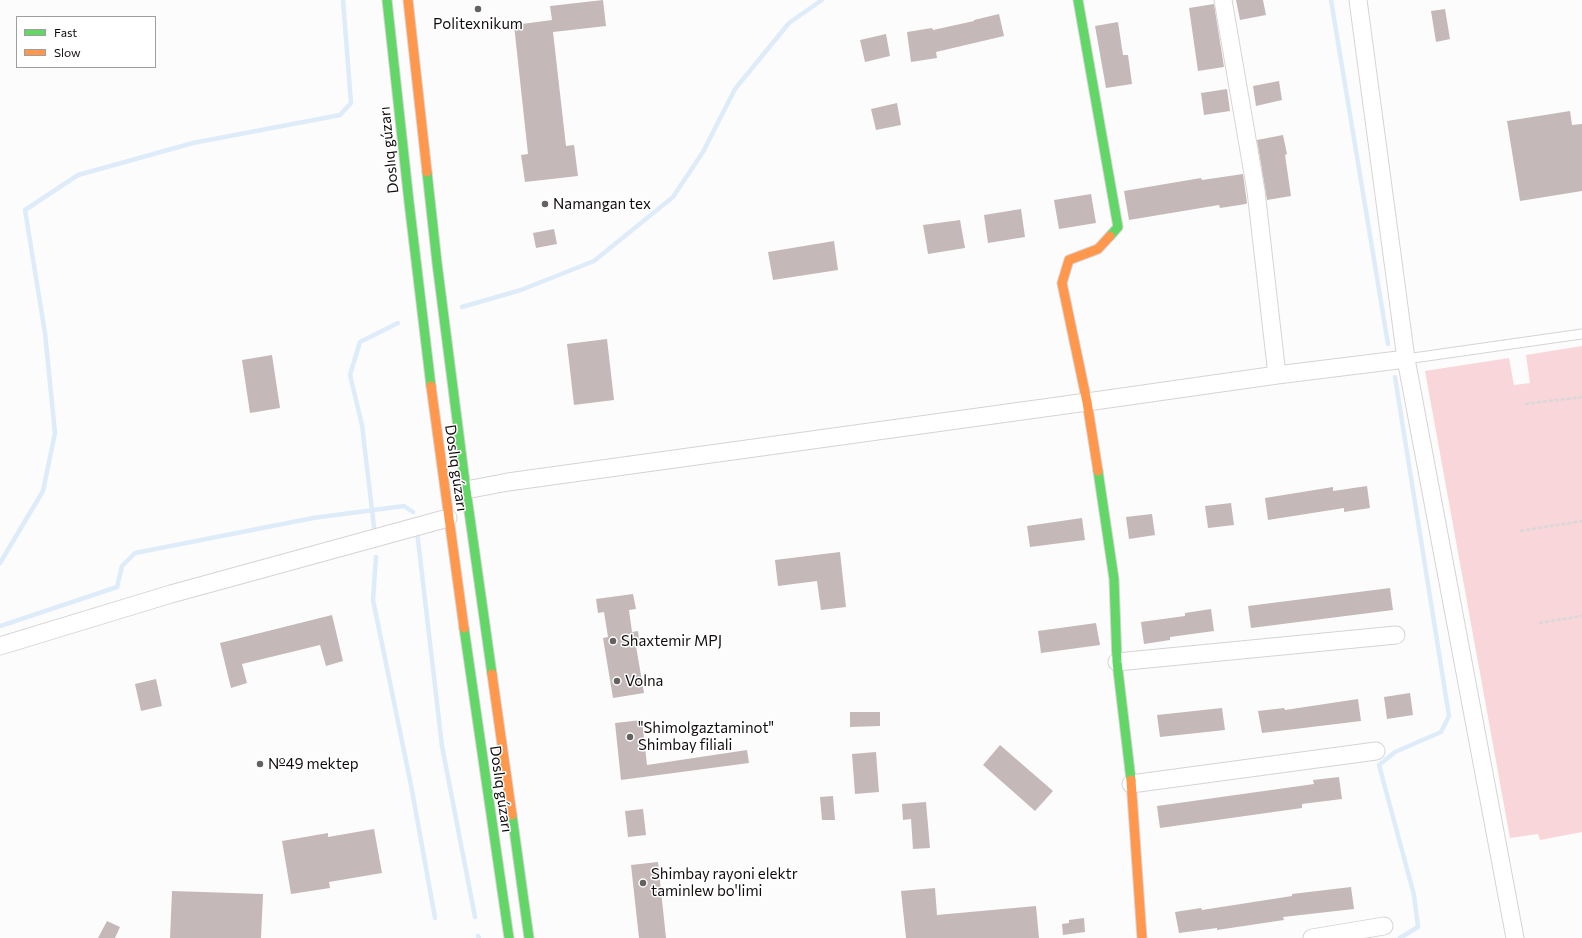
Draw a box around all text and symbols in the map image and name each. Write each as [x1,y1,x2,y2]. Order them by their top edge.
marker: Politexnikum [473,4,483,14]
place label: Politexnikum [433,15,523,33]
legend [16,16,156,68]
text: Fast [54,25,77,39]
text: Slow [54,45,81,59]
street label: Doslıq gúzarı [375,105,403,195]
place label: Namangan tex [553,195,651,213]
marker: Namangan tex [540,199,550,209]
street label: Doslıq gúzarı [441,423,471,513]
place label: Shaxtemir MPJ [621,632,722,650]
marker: Shaxtemir MPJ [608,636,618,646]
place label: Volna [625,672,663,690]
marker: Volna [612,676,622,686]
place label: "Shimolgaztaminot" Shimbay filiali [638,719,774,754]
marker: "Shimolgaztaminot" Shimbay filiali [625,732,635,742]
street label: Doslıq gúzarı [486,744,516,834]
place label: №49 mektep [268,755,359,773]
marker: №49 mektep [255,759,265,769]
place label: Shimbay rayoni elektr taminlew bo'limi [651,865,798,900]
marker: Shimbay rayoni elektr taminlew bo'limi [638,878,648,888]

